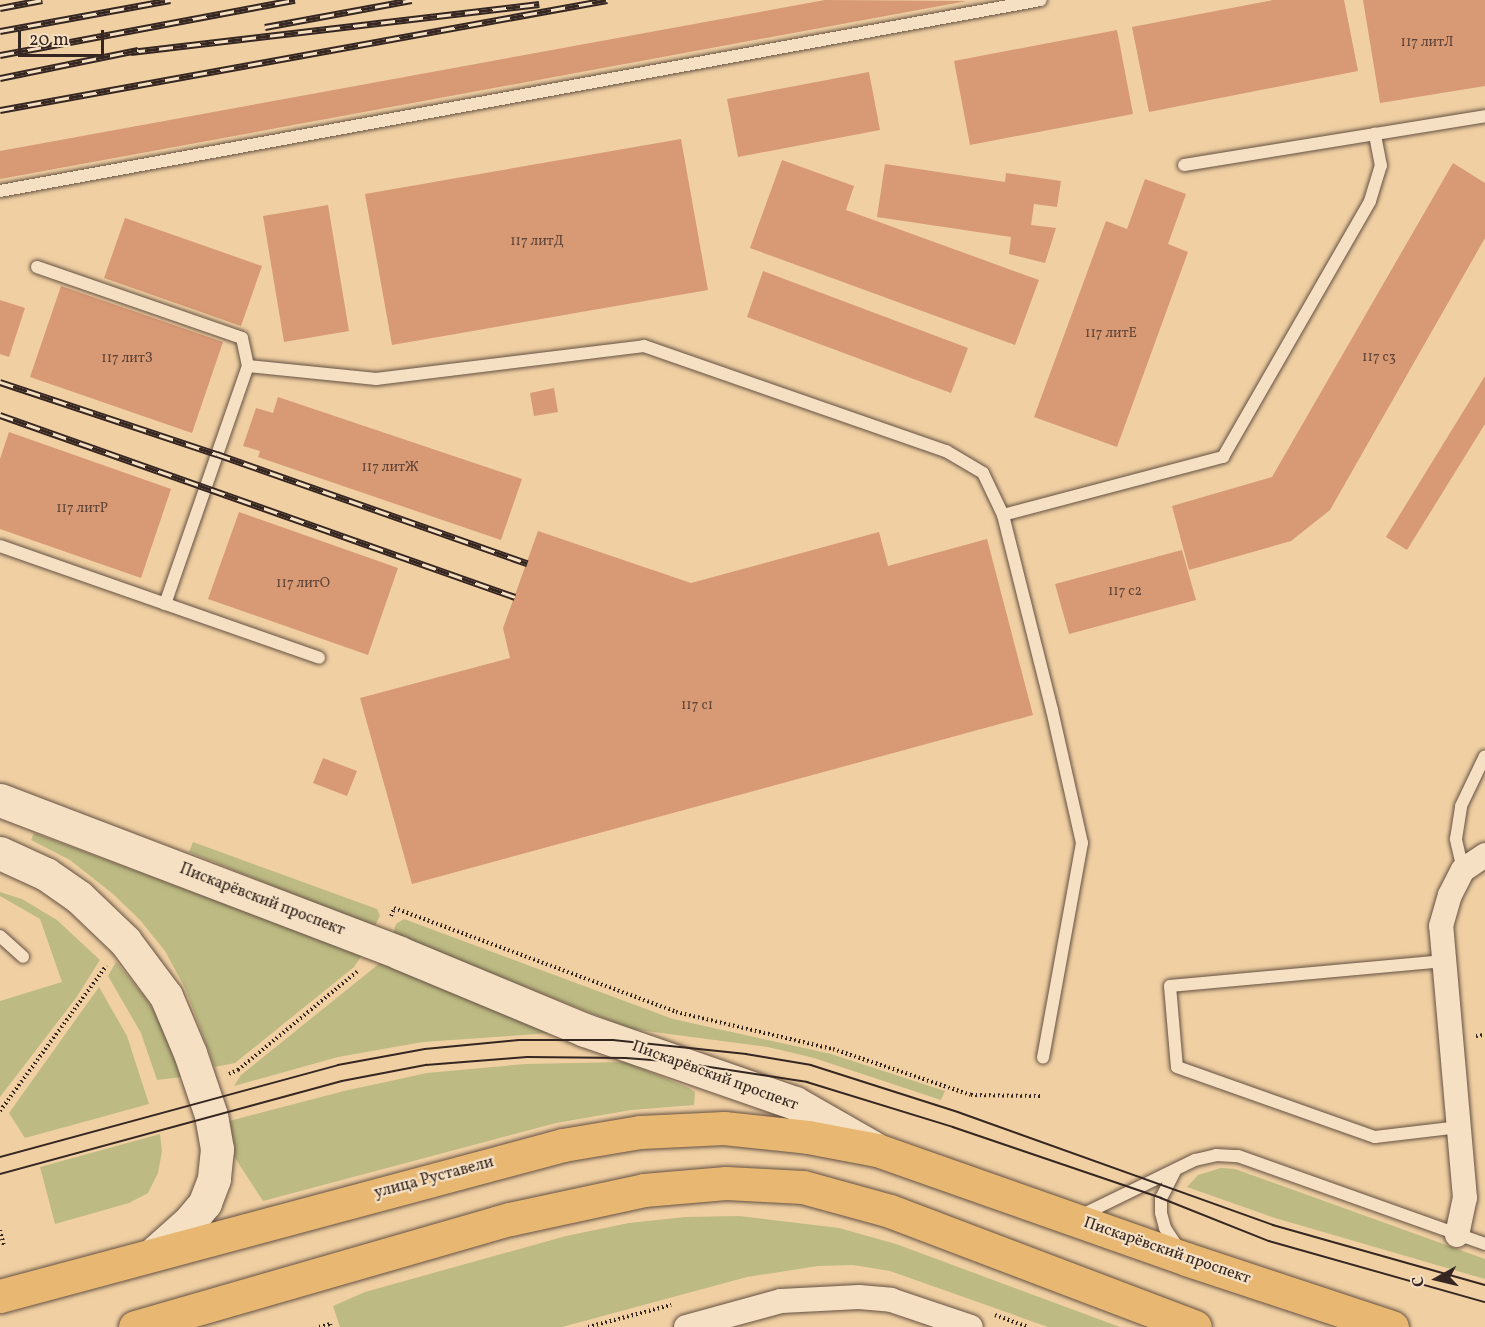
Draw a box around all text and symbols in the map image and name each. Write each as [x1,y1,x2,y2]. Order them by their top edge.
scale bar [21,18,106,56]
text: 20 m [29,28,69,53]
house number: 117 литЛ [1400,35,1454,51]
house number: 117 литД [510,234,564,250]
house number: 117 литЕ [1085,326,1137,342]
house number: 117 с3 [1362,350,1396,366]
house number: 117 литЗ [101,351,153,367]
house number: 117 литЖ [361,460,419,476]
house number: 117 литР [56,501,108,517]
house number: 117 литО [276,576,330,592]
house number: 117 с2 [1108,584,1142,600]
house number: 117 с1 [681,698,713,714]
street label: Пискарёвский проспект [177,860,347,940]
street label: Пискарёвский проспект [629,1037,801,1115]
street label: улица Руставели [372,1153,496,1203]
street label: Пискарёвский проспект [1081,1213,1253,1289]
north arrow [1407,1249,1467,1309]
text: С [1408,1275,1431,1288]

